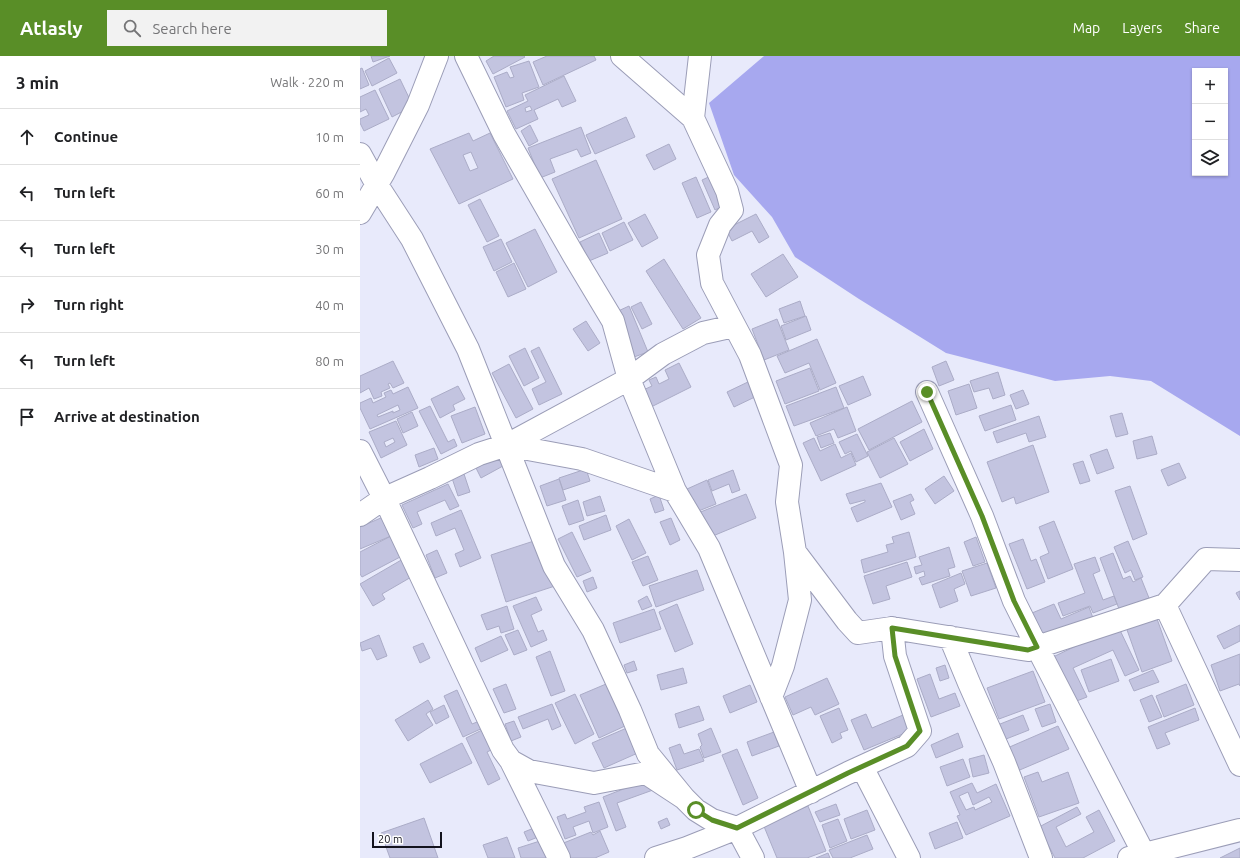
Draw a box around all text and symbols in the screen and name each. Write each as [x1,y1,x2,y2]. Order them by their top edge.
search box [107,10,387,46]
text: Atlasly [20,17,83,39]
icon: search [121,17,143,39]
text: Search here [153,20,232,37]
text: Map [1073,20,1100,36]
text: Layers [1122,20,1162,36]
text: Share [1184,20,1220,36]
map controls [1192,68,1228,176]
button: + [1192,68,1228,104]
text: 3 min [16,73,59,92]
text: Walk · 220 m [270,75,344,89]
button: − [1192,104,1228,140]
icon: ahead [16,126,38,148]
text: Continue [54,128,118,145]
text: 10 m [315,130,344,144]
button: layers [1192,140,1228,176]
icon: left [16,182,38,204]
text: Turn left [54,184,115,201]
text: 60 m [315,186,344,200]
icon: left [16,238,38,260]
text: Turn left [54,240,115,257]
text: 30 m [315,242,344,256]
icon: right [16,294,38,316]
text: Turn right [54,296,124,313]
text: 40 m [315,298,344,312]
icon: left [16,350,38,372]
text: Turn left [54,352,115,369]
text: 80 m [315,354,344,368]
route end [918,383,936,401]
icon: arrive [16,406,38,428]
text: Arrive at destination [54,408,200,425]
route start [687,801,705,819]
scale bar [372,830,442,849]
text: 20 m [378,833,402,845]

